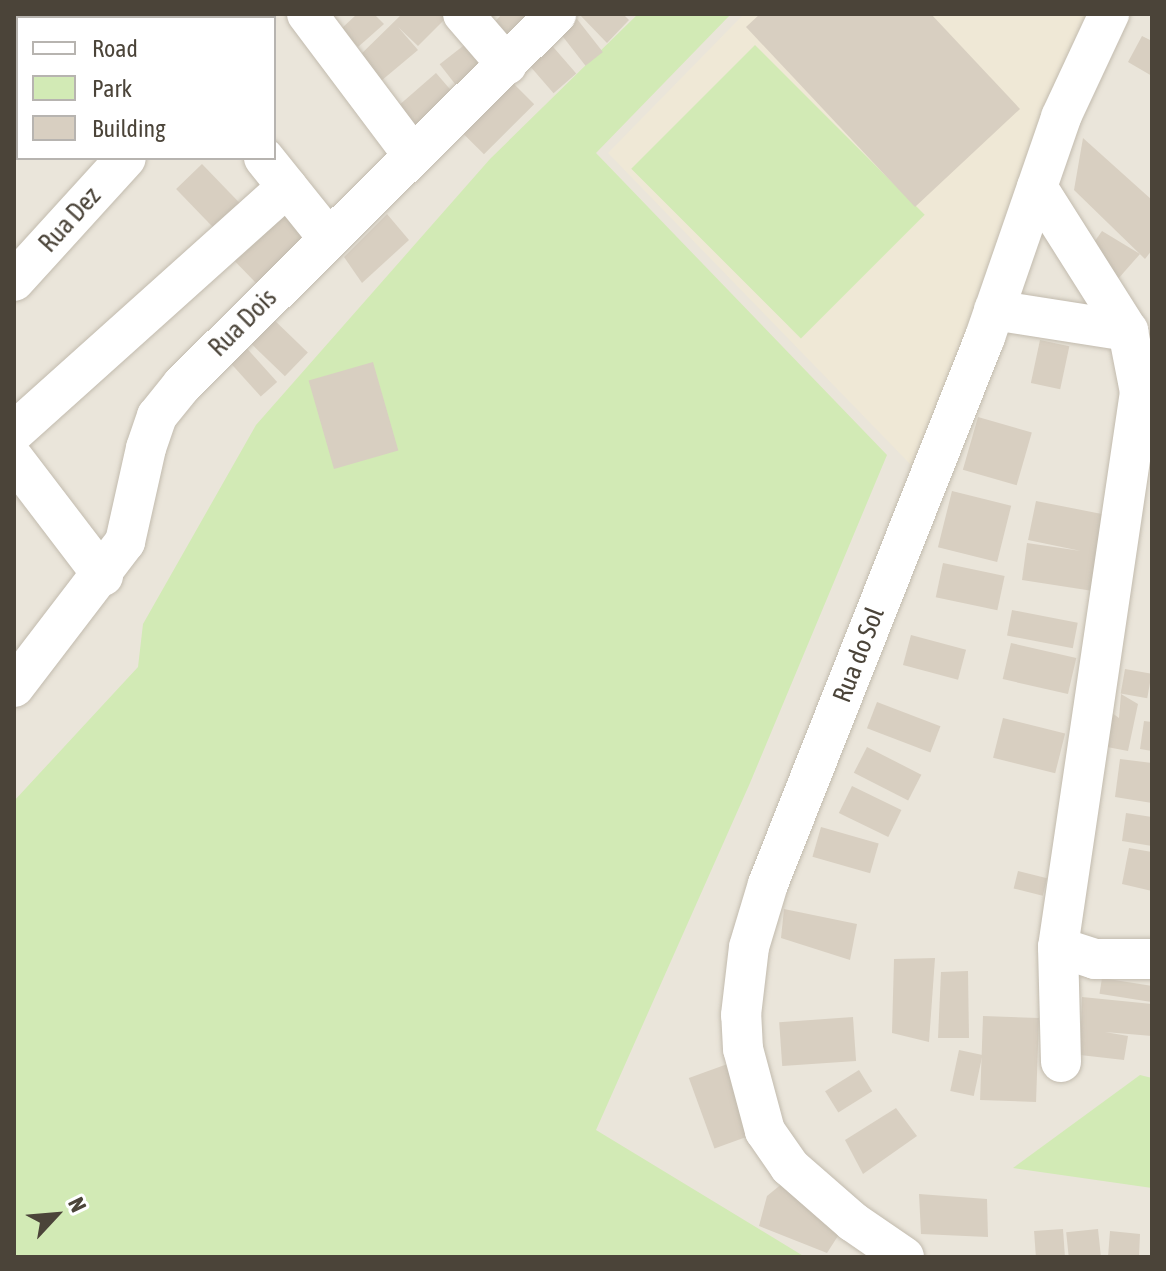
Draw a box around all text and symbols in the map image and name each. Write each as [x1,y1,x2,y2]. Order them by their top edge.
legend [16,16,276,160]
text: Road [92,35,138,62]
text: Park [92,75,132,102]
text: Building [92,115,165,142]
street label: Rua Dez [33,181,107,259]
street label: Rua Dois [203,283,283,363]
street label: Rua do Sol [827,603,891,707]
north arrow [16,1175,96,1255]
text: N [63,1193,92,1216]

